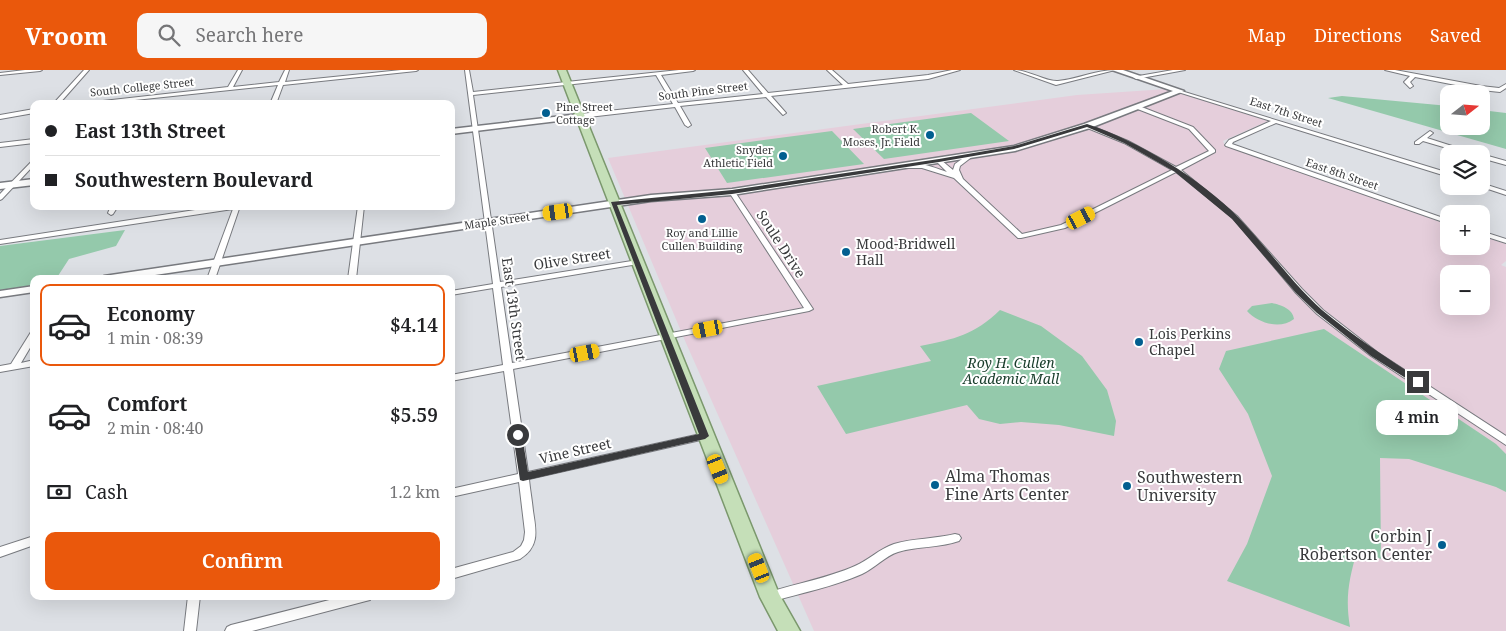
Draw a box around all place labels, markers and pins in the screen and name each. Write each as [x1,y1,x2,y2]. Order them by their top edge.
place label: Pine Street Cottage [556,99,613,127]
marker: Pine Street Cottage [540,107,552,119]
place label: Robert K. Moses, Jr. Field [843,121,920,149]
marker: Robert K. Moses, Jr. Field [924,129,936,141]
place label: Snyder Athletic Field [703,142,774,170]
marker: Snyder Athletic Field [777,150,789,162]
marker: Roy and Lillie Cullen Building [696,213,708,225]
place label: Roy and Lillie Cullen Building [662,225,742,253]
place label: Mood-Bridwell Hall [856,234,956,269]
marker: Mood-Bridwell Hall [840,246,852,258]
place label: Lois Perkins Chapel [1149,324,1231,359]
marker: Lois Perkins Chapel [1133,336,1145,348]
place label: Alma Thomas Fine Arts Center [945,465,1069,505]
place label: Southwestern University [1137,466,1243,506]
marker: Alma Thomas Fine Arts Center [929,479,941,491]
marker: Southwestern University [1121,480,1133,492]
place label: Corbin J Robertson Center [1299,525,1432,565]
marker: Corbin J Robertson Center [1436,539,1448,551]

